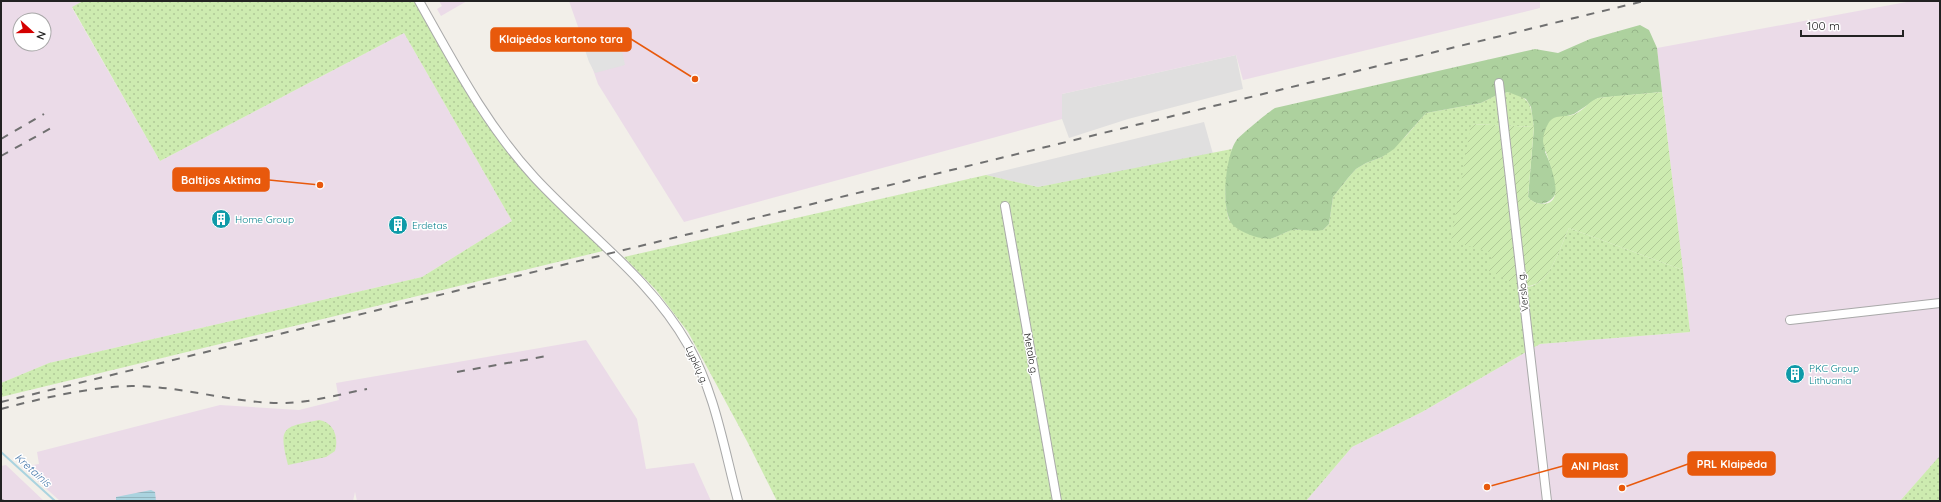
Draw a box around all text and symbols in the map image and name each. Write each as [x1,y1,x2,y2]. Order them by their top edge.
north arrow [12,12,52,52]
scale bar [1801,12,1903,38]
text: 100 m [1807,18,1840,33]
callout: Klaipėdos kartono tara [491,28,631,51]
text: N [33,29,49,42]
text: Klaipėdos kartono tara [499,32,623,46]
callout: Baltijos Aktima [173,168,269,191]
text: Baltijos Aktima [181,173,261,187]
building icon: Home Group [210,208,232,230]
place label: Home Group [235,213,294,226]
building icon: Erdetas [387,214,409,236]
place label: Erdetas [412,219,447,232]
street label: Verslo g. [1514,271,1532,312]
street label: Metalo g. [1021,332,1041,376]
street label: Lypkių g. [683,344,711,386]
place label: PKC Group Lithuania [1809,362,1859,387]
building icon: PKC Group Lithuania [1784,363,1806,385]
water label: Kretainis [12,450,55,491]
callout: PRL Klaipėda [1688,452,1775,475]
callout: ANI Plast [1563,454,1627,477]
text: PRL Klaipėda [1697,457,1767,471]
text: ANI Plast [1571,459,1619,473]

